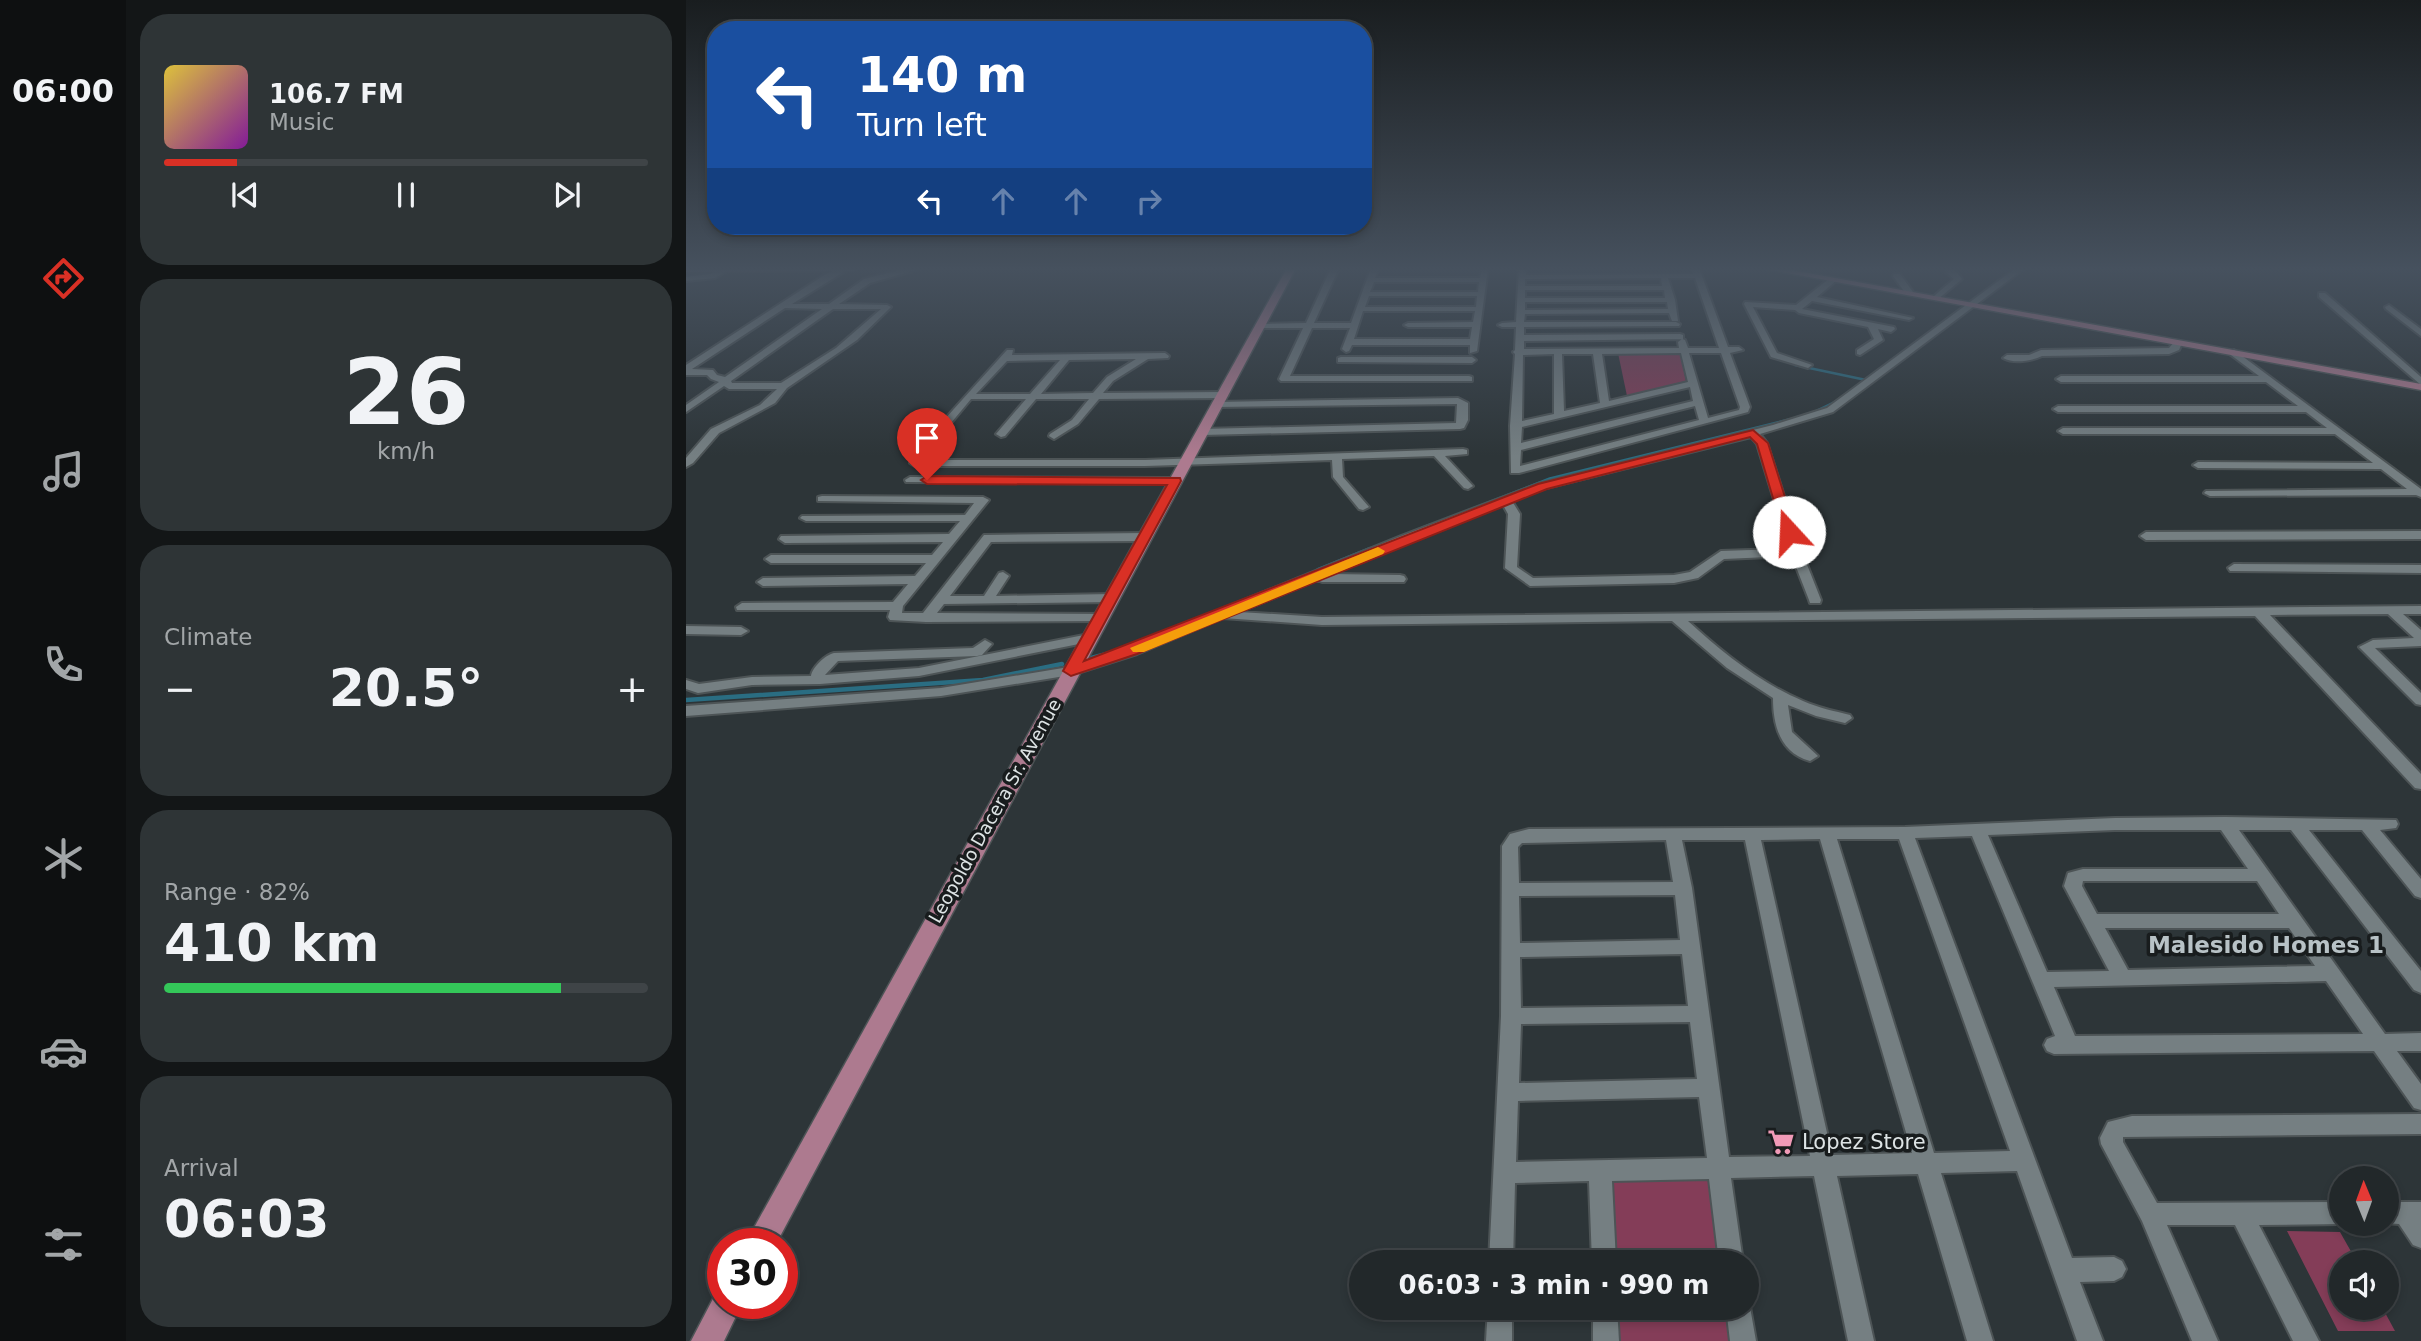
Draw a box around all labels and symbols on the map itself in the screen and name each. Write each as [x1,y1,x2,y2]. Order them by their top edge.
pin [897,408,957,480]
position arrow [1752,495,1826,569]
street label: Leopoldo Dacera Sr. Avenue [924,695,1065,926]
district label: Malesido Homes 1 [2148,932,2384,958]
supermarket icon: Lopez Store [1766,1127,1796,1157]
place label: Lopez Store [1802,1130,1926,1154]
north arrow [2329,1166,2399,1236]
speed limit sign: 30 [707,1228,798,1319]

